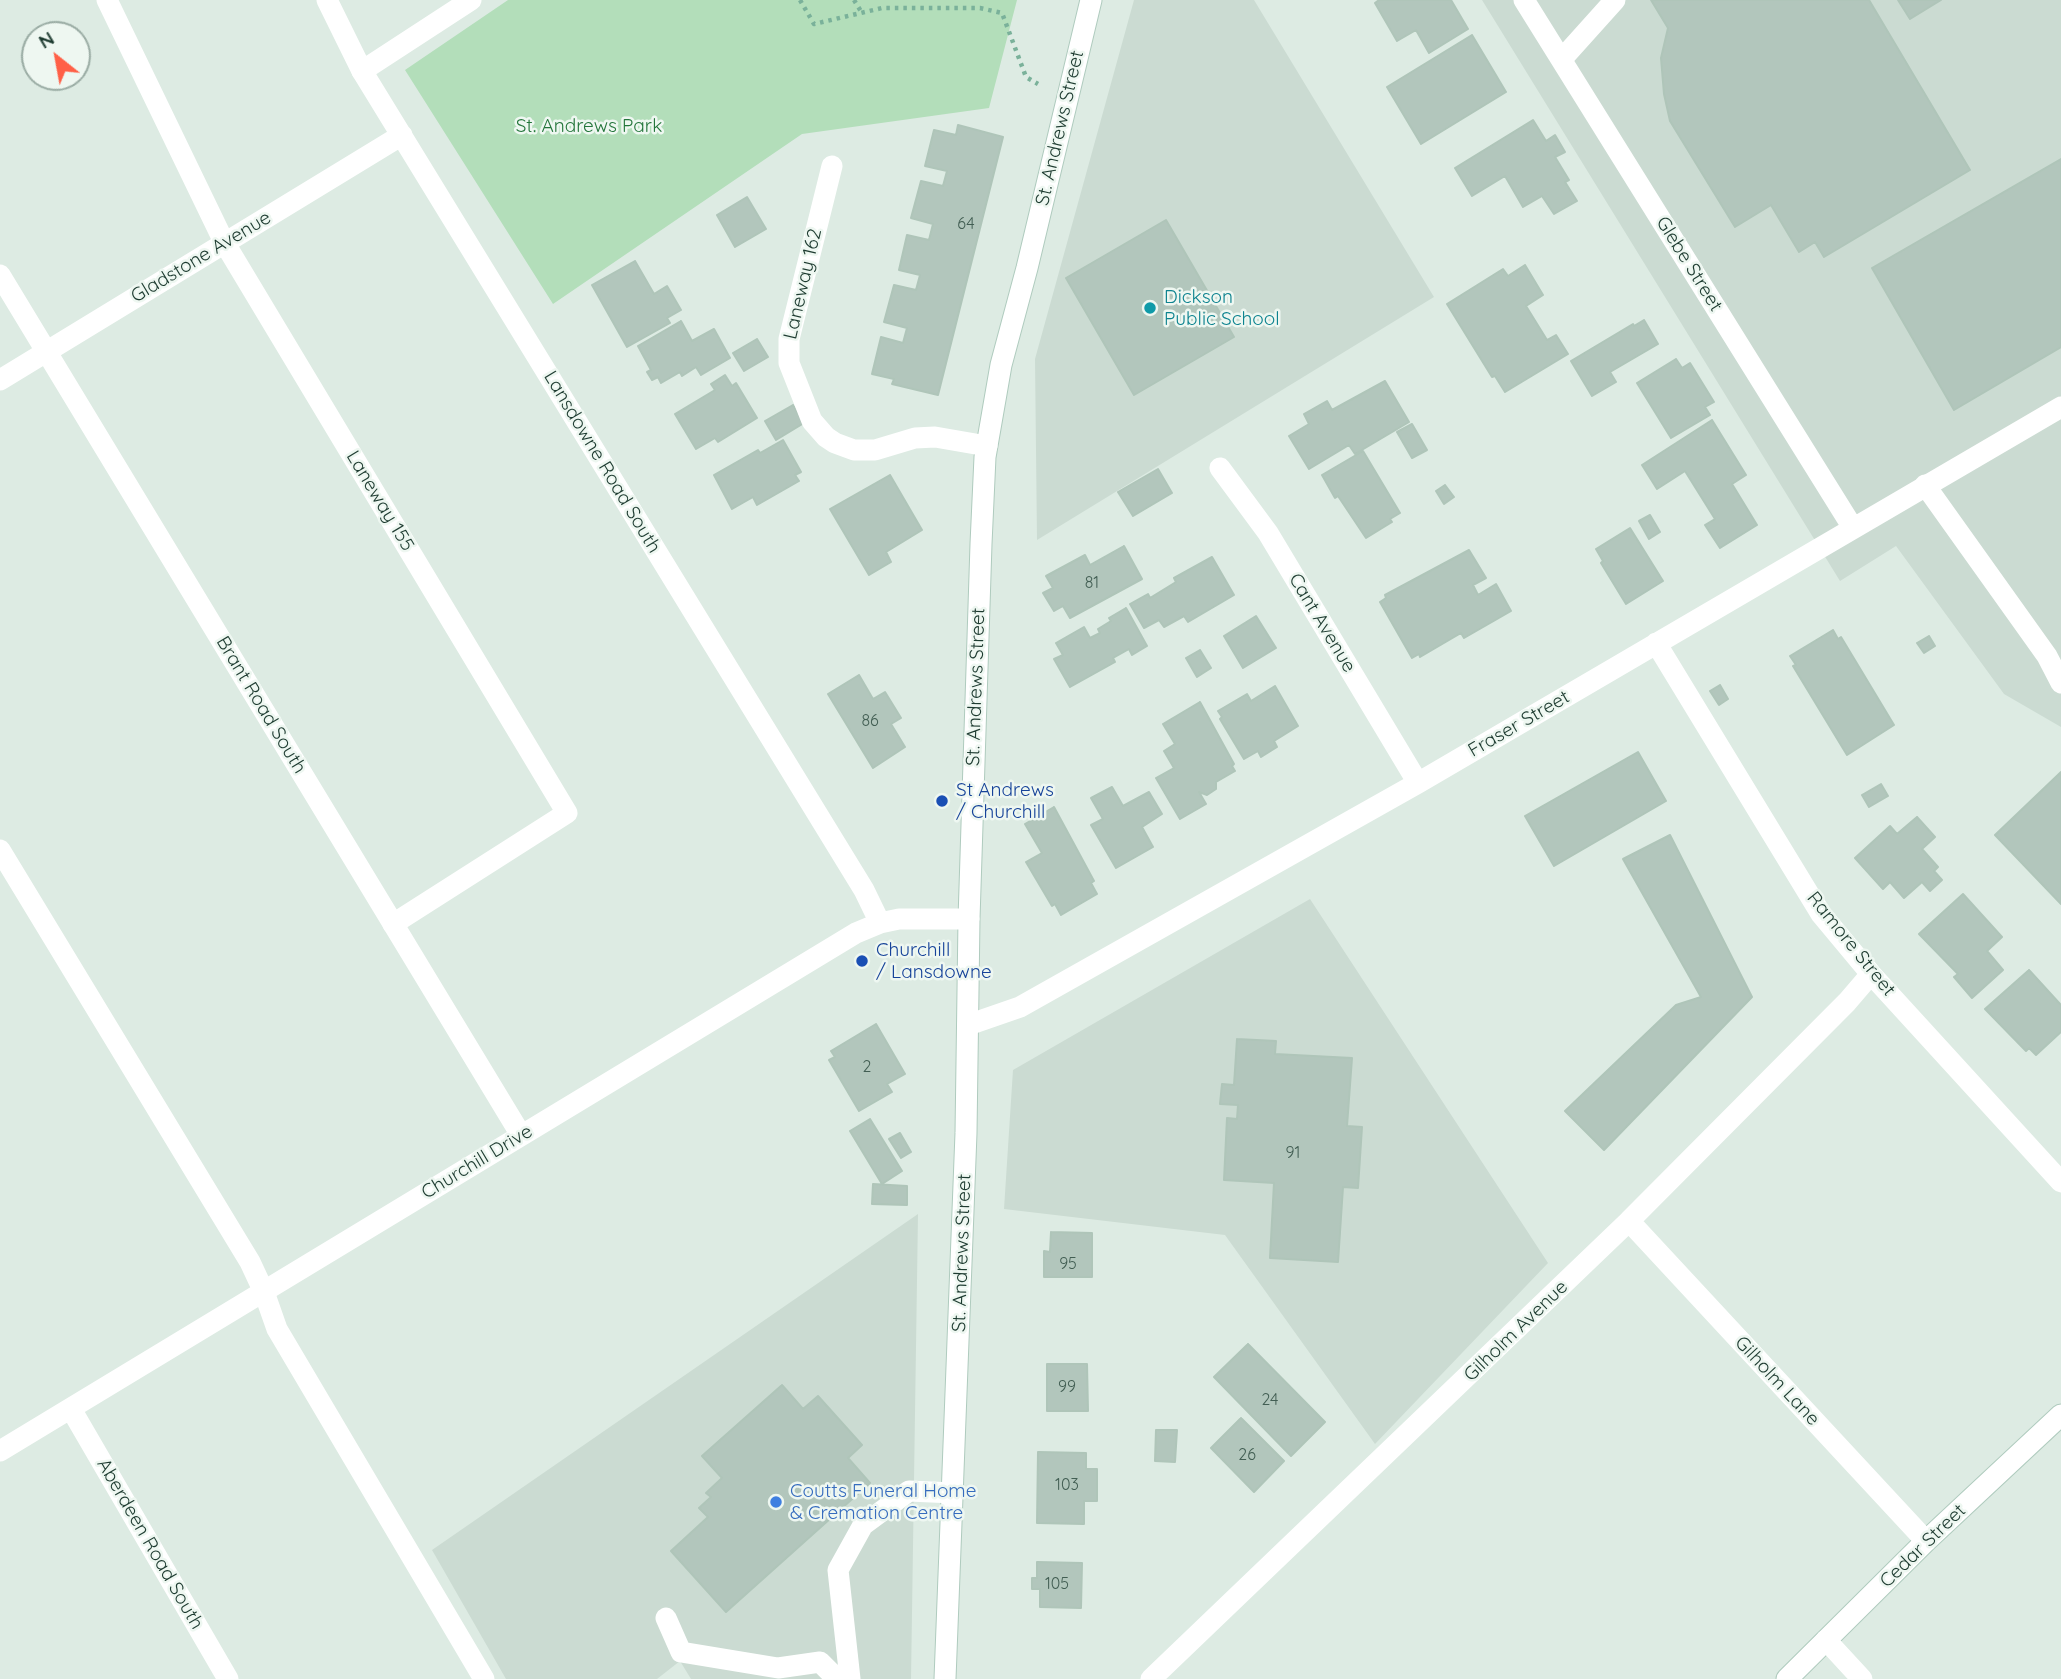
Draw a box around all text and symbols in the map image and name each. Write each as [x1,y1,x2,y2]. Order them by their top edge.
north arrow [21,21,91,91]
text: N [34,26,58,54]
street label: St. Andrews Street [1031,48,1089,208]
park label: St. Andrews Park [516,115,662,137]
street label: Gladstone Avenue [127,206,275,308]
street label: Glebe Street [1651,212,1727,316]
house number: 64 [957,214,975,234]
street label: Laneway 162 [779,226,827,342]
place label: Dickson Public School [1164,286,1280,330]
marker: Dickson Public School [1142,300,1158,316]
street label: Lansdowne Road South [539,367,665,557]
street label: Laneway 155 [341,447,419,555]
street label: Cant Avenue [1284,569,1360,677]
house number: 81 [1085,573,1099,593]
street label: St. Andrews Street [962,607,990,767]
street label: Brant Road South [211,632,311,778]
street label: Fraser Street [1464,686,1574,762]
house number: 86 [861,711,879,731]
place label: St Andrews / Churchill [956,779,1054,823]
marker: St Andrews / Churchill [934,793,950,809]
street label: Ramore Street [1802,887,1900,1001]
place label: Churchill / Lansdowne [876,939,992,983]
marker: Churchill / Lansdowne [854,953,870,969]
house number: 2 [863,1057,871,1077]
street label: Churchill Drive [417,1120,537,1204]
house number: 91 [1286,1143,1300,1163]
street label: St. Andrews Street [948,1173,976,1333]
house number: 95 [1059,1254,1077,1274]
street label: Gilholm Avenue [1459,1276,1573,1386]
street label: Gilholm Lane [1730,1331,1824,1431]
house number: 99 [1058,1377,1076,1397]
house number: 24 [1261,1390,1279,1410]
house number: 26 [1238,1445,1256,1465]
street label: Aberdeen Road South [92,1455,208,1633]
house number: 103 [1055,1475,1079,1495]
place label: Coutts Funeral Home & Cremation Centre [790,1480,976,1524]
marker: Coutts Funeral Home & Cremation Centre [768,1494,784,1510]
street label: Cedar Street [1875,1499,1971,1593]
house number: 105 [1045,1574,1069,1594]

